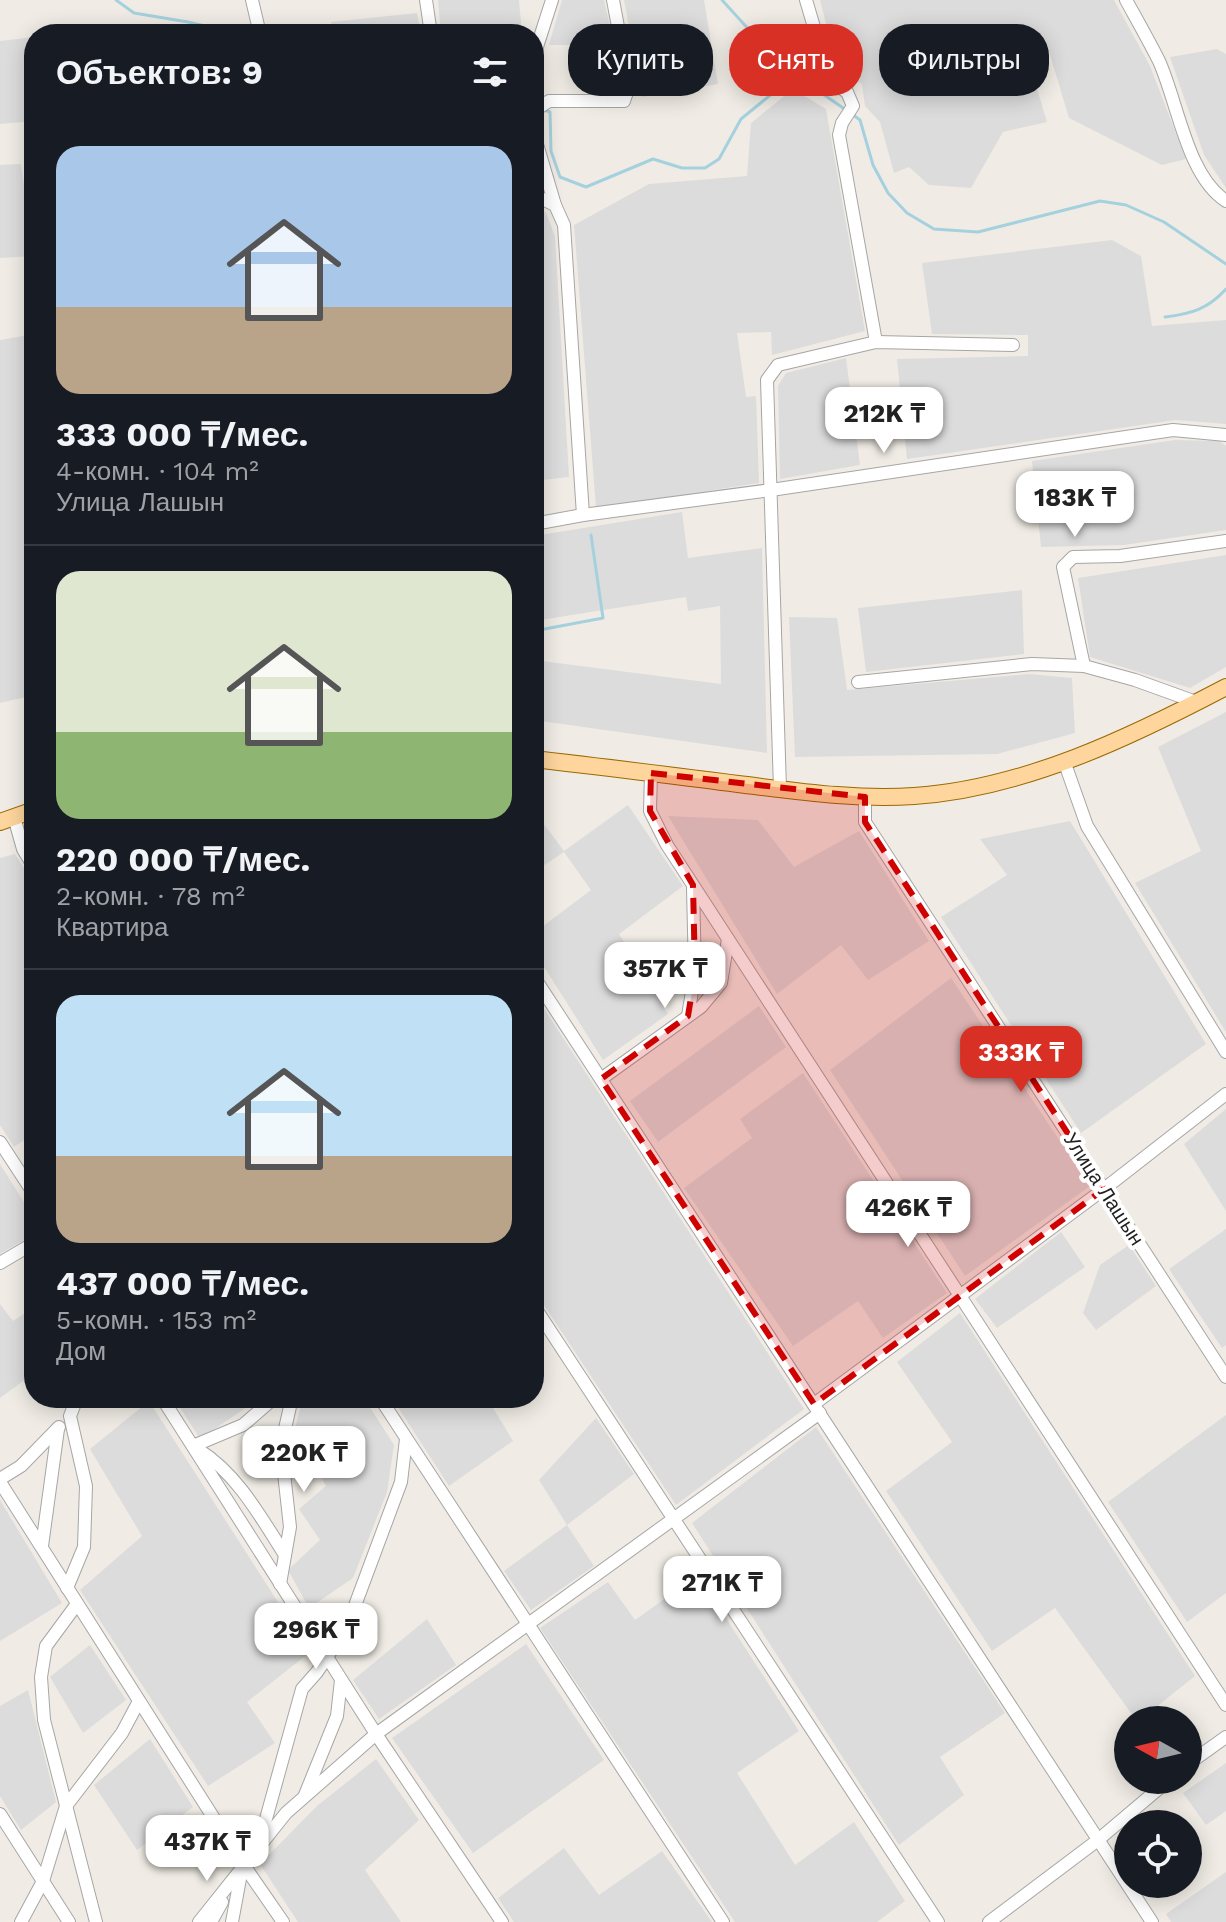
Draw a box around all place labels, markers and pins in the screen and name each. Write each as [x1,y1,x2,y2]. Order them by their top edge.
pin: 212K ₸ [819,387,949,455]
pin: 183K ₸ [1010,471,1140,539]
pin: 357K ₸ [600,942,730,1010]
pin: 333K ₸ [956,1026,1086,1094]
pin: 426K ₸ [843,1181,973,1249]
pin: 220K ₸ [239,1426,369,1494]
pin: 271K ₸ [657,1556,787,1624]
pin: 296K ₸ [251,1603,381,1671]
pin: 437K ₸ [142,1815,272,1883]

